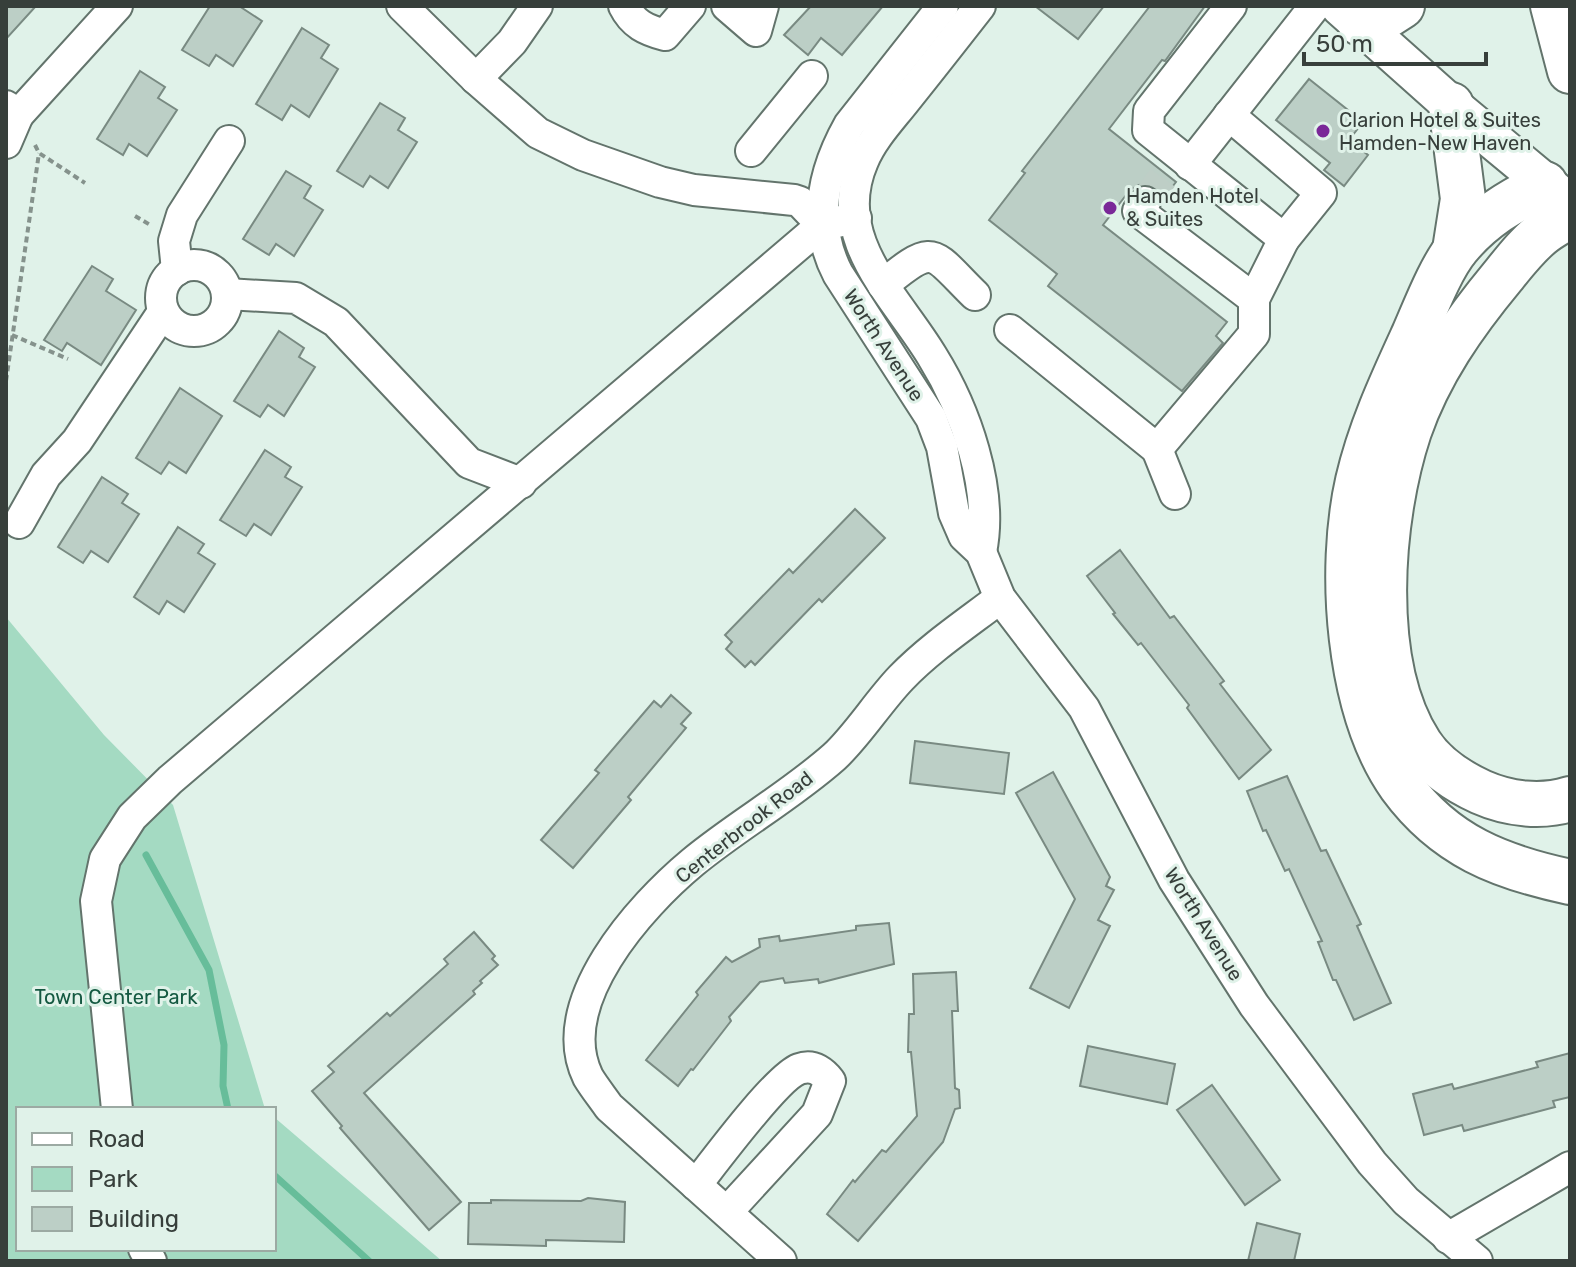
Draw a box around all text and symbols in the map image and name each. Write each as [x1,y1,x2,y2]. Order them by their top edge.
scale bar [1304,16,1486,66]
text: 50 m [1316,30,1373,58]
place label: Clarion Hotel & Suites Hamden-New Haven [1339,108,1541,155]
marker: Clarion Hotel & Suites Hamden-New Haven [1314,122,1332,140]
place label: Hamden Hotel & Suites [1126,184,1259,231]
marker: Hamden Hotel & Suites [1101,199,1119,217]
street label: Worth Avenue [839,284,929,406]
street label: Centerbrook Road [670,766,818,888]
street label: Worth Avenue [1160,863,1248,985]
park label: Town Center Park [34,985,198,1009]
legend [16,1107,276,1251]
text: Road [88,1125,145,1153]
text: Park [88,1165,139,1193]
text: Building [88,1205,179,1233]

